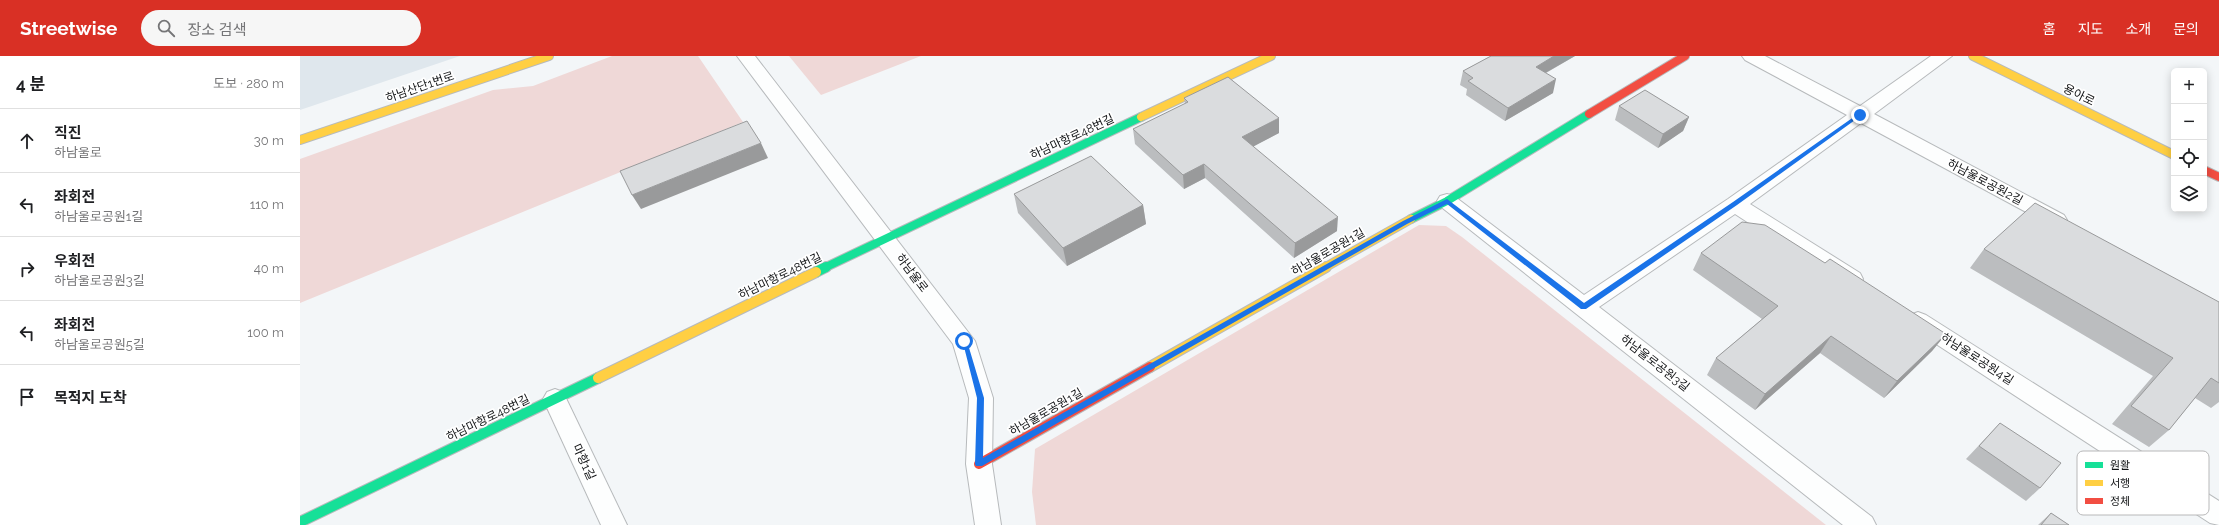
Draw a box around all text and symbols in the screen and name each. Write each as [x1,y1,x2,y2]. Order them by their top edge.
search box [141,10,421,46]
text: Streetwise [20,17,117,39]
icon: search [155,17,177,39]
text: 장소 검색 [187,21,246,39]
text: 홈 [2043,21,2056,37]
text: 지도 [2078,21,2103,37]
text: 소개 [2125,21,2151,37]
text: 문의 [2173,21,2199,37]
map controls [2171,68,2207,212]
button: + [2171,68,2207,104]
street label: 하남산단1번로 [384,69,456,105]
text: 4 분 [16,74,45,94]
text: 도보 · 280 m [213,76,284,91]
street label: 용아로 [2061,81,2097,109]
button: − [2171,104,2207,140]
route end [1851,106,1869,124]
street label: 하남마항로48번길 [1028,111,1116,163]
text: 직진 [54,124,82,142]
icon: ahead [16,130,38,152]
text: 30 m [254,133,284,148]
button: locate [2171,140,2207,176]
text: 하남울로 [54,145,102,160]
street label: 하남울로공원2길 [1945,156,2025,208]
button: layers [2171,176,2207,212]
text: 좌회전 [54,188,95,206]
icon: left [16,194,38,216]
text: 110 m [250,197,284,212]
text: 하남울로공원1길 [54,209,143,224]
street label: 하남울로공원1길 [1289,225,1367,279]
street label: 하남마항로48번길 [736,250,824,302]
street label: 하남울로 [893,251,931,295]
text: 우회전 [54,252,95,270]
icon: right [16,258,38,280]
text: 40 m [254,261,284,276]
text: 하남울로공원3길 [54,273,145,288]
text: 좌회전 [54,316,95,334]
icon: left [16,322,38,344]
text: 100 m [247,325,284,340]
street label: 하남울로공원4길 [1938,330,2016,388]
route start [955,332,973,350]
street label: 하남울로공원3길 [1618,332,1692,394]
text: 하남울로공원5길 [54,337,145,352]
street label: 하남울로공원1길 [1007,385,1085,439]
icon: arrive [16,386,38,408]
text: 목적지 도착 [54,389,127,407]
street label: 하남마항로48번길 [444,392,532,444]
street label: 마항1길 [570,442,598,482]
legend [2077,451,2209,515]
text: 원활 [2110,459,2130,472]
text: 서행 [2110,477,2130,490]
text: 정체 [2110,495,2130,508]

